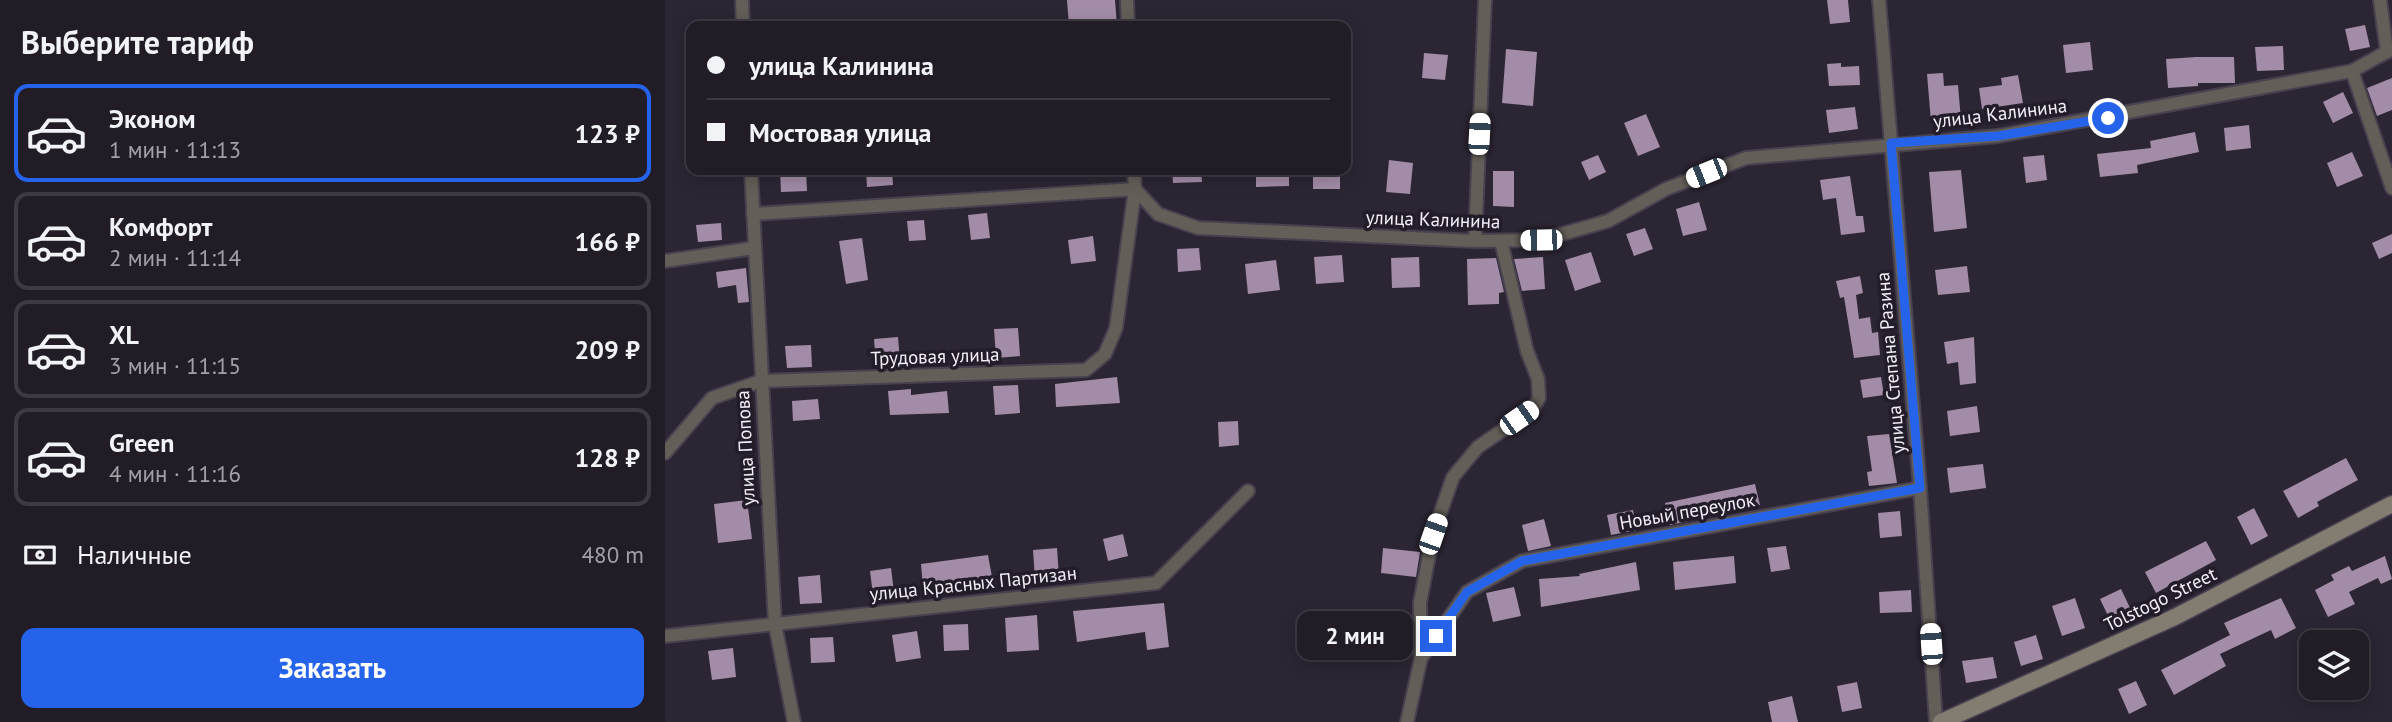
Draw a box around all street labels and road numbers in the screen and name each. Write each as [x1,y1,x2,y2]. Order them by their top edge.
street label: улица Калинина [1932,93,2068,133]
street label: улица Калинина [1365,205,1501,233]
street label: улица Степана Разина [1870,271,1910,455]
street label: Трудовая улица [870,342,1000,370]
street label: улица Попова [730,390,760,506]
street label: Новый переулок [1617,487,1757,535]
street label: улица Красных Партизан [868,560,1078,606]
street label: Tolstogo Street [2100,561,2221,637]

